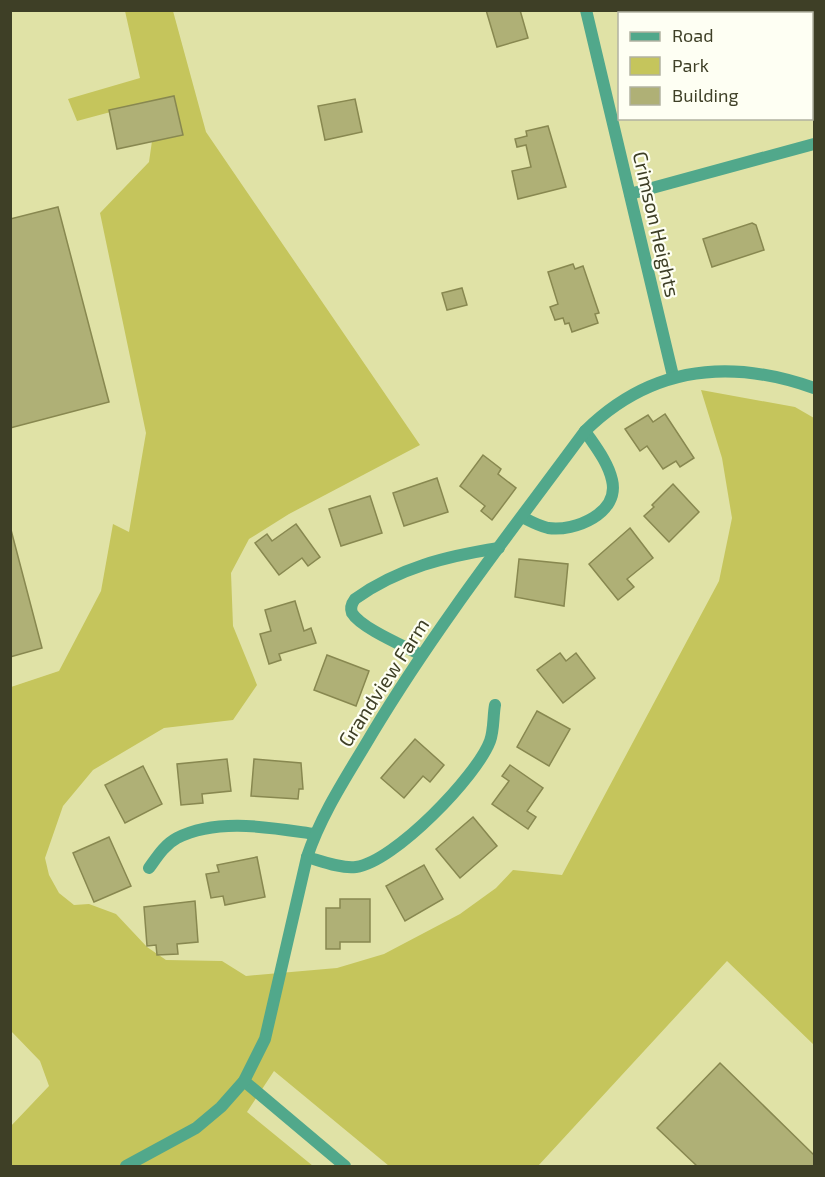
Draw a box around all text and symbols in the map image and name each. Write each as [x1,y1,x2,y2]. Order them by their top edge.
legend [618,12,813,120]
text: Road [672,24,713,46]
text: Park [672,54,709,76]
text: Building [672,84,739,106]
street label: Crimson Heights [629,149,685,299]
street label: Grandview Farm [333,613,433,751]

